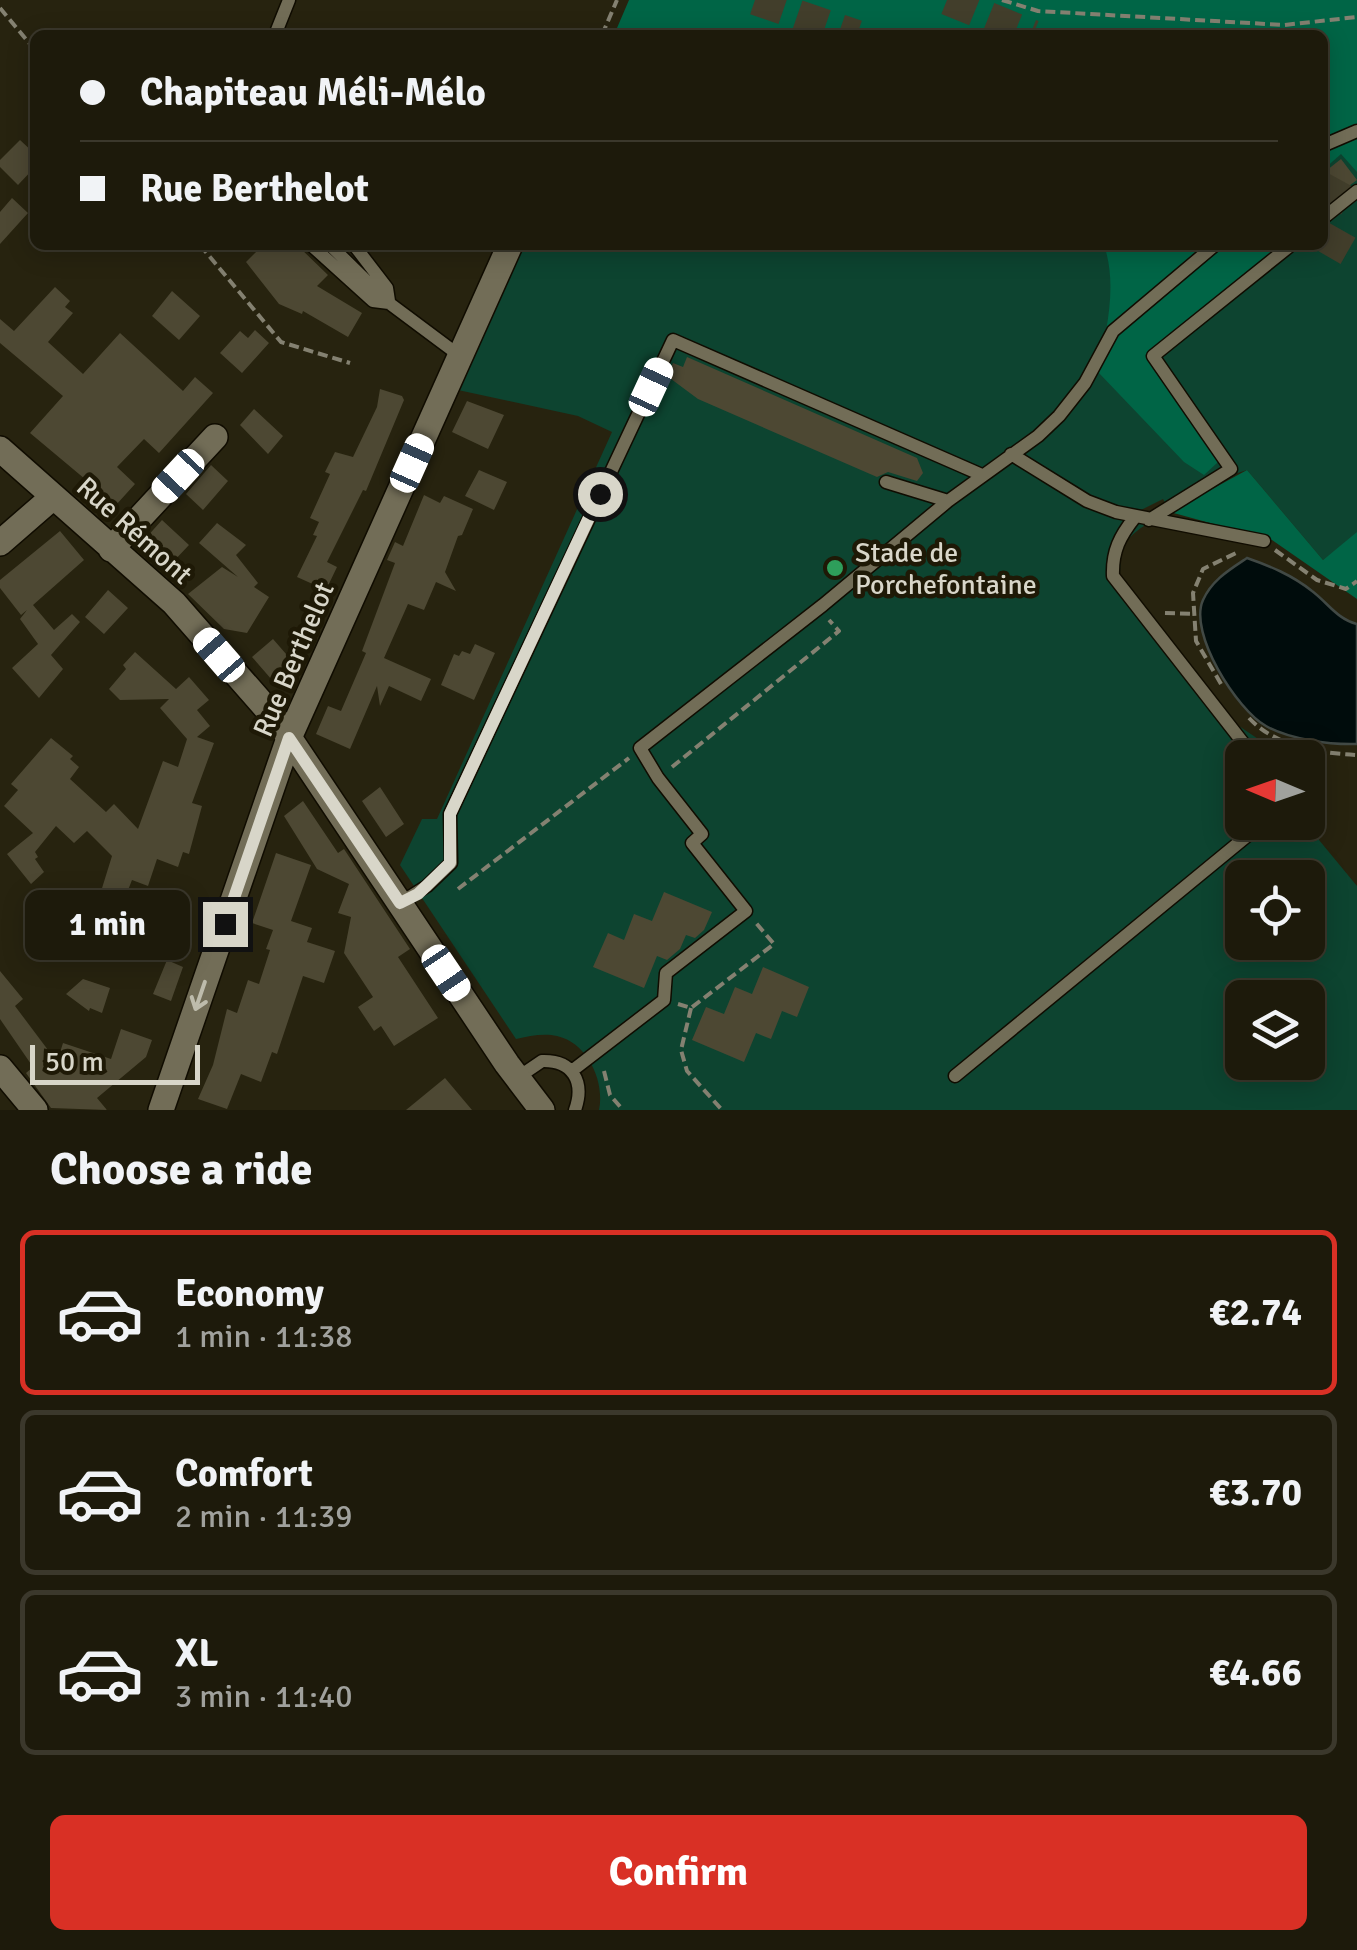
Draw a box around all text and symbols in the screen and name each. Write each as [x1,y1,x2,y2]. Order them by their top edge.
text: Chapiteau Méli-Mélo [140,69,486,116]
text: Rue Berthelot [140,165,369,212]
car [625,353,677,421]
car [386,429,438,497]
car [147,444,209,508]
street label: Rue Rémont [69,470,199,592]
route start [578,472,623,517]
place label: Stade de Porchefontaine [855,536,1037,602]
marker: Stade de Porchefontaine [824,557,846,579]
street label: Rue Berthelot [246,577,342,742]
car [188,623,250,687]
north arrow [1225,740,1325,840]
map controls [1225,740,1325,1080]
button: locate [1225,860,1325,960]
callout: 1 min [25,889,190,959]
route end [203,902,248,947]
text: 1 min [69,905,146,944]
car [417,940,475,1006]
one-way arrow [190,979,208,1011]
button: layers [1225,980,1325,1080]
scale bar [30,1040,200,1084]
text: 50 m [45,1045,104,1079]
text: Choose a ride [50,1142,313,1197]
icon: car [55,1268,145,1358]
text: Economy [175,1270,324,1317]
text: €2.74 [1209,1289,1302,1336]
text: 1 min · 11:38 [175,1317,353,1356]
icon: car [55,1448,145,1538]
text: Comfort [175,1450,313,1497]
text: €3.70 [1209,1469,1302,1516]
text: 2 min · 11:39 [175,1497,353,1536]
icon: car [55,1628,145,1718]
text: XL [175,1630,218,1677]
text: €4.66 [1209,1649,1302,1696]
text: 3 min · 11:40 [175,1677,353,1716]
button: Confirm [50,1815,1307,1930]

